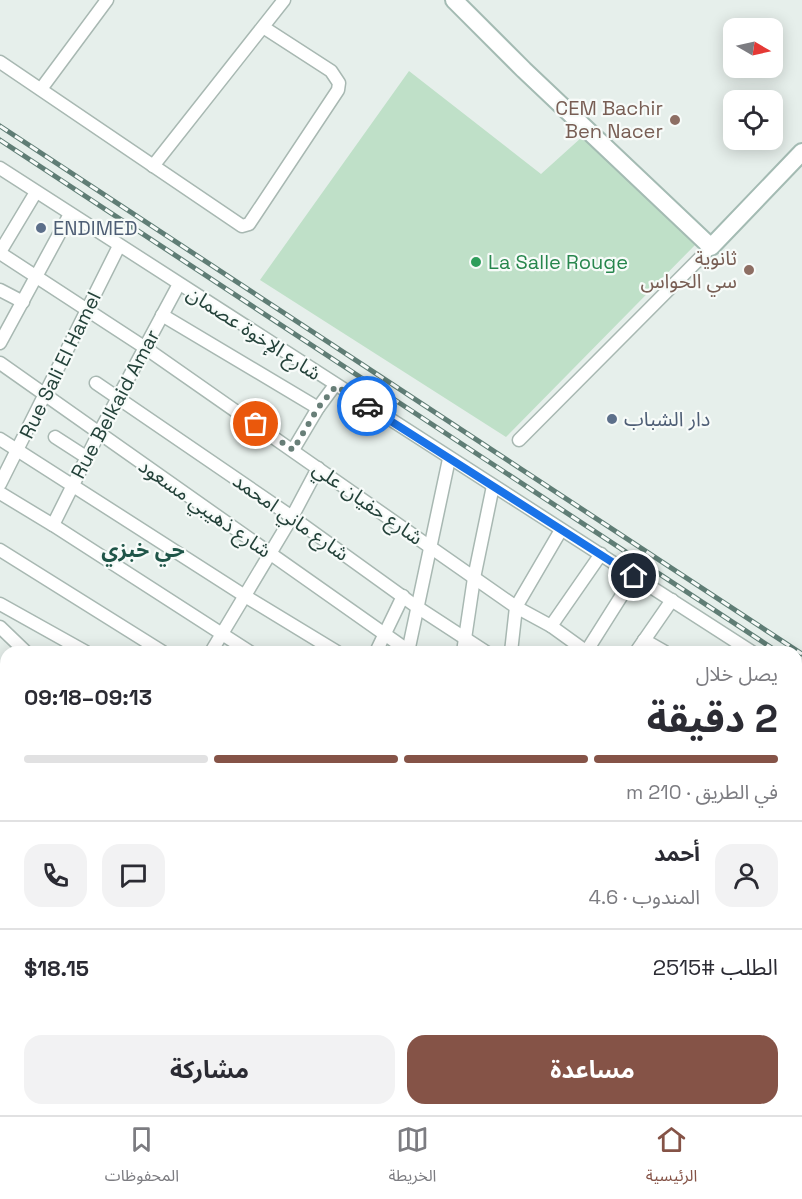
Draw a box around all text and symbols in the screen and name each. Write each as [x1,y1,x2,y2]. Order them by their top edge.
north arrow [723,18,783,78]
map controls [723,18,783,150]
button: locate [723,90,783,150]
place label: CEM Bachir Ben Nacer [555,95,663,144]
marker: CEM Bachir Ben Nacer [668,113,682,127]
place label: ENDIMED [53,215,138,241]
marker: ENDIMED [34,221,48,235]
place label: ثانوية سي الحواس [640,245,737,297]
place label: La Salle Rouge [488,249,628,275]
marker: La Salle Rouge [469,255,483,269]
marker: ثانوية سي الحواس [742,263,756,277]
street label: شارع الإخوة عصمان [181,280,326,388]
street label: Rue Sali El Hamel [13,287,107,443]
street label: Rue Belkaid Amar [65,325,165,483]
courier [337,376,397,436]
icon: car [351,390,384,423]
pin [230,398,281,449]
place label: دار الشباب [624,406,710,432]
icon: bag [239,407,272,440]
marker: دار الشباب [605,412,619,426]
street label: شارع ذهيبي مسعود [132,453,276,566]
street label: شارع حفيان علي [306,455,428,553]
street label: شارع ماني امحمد [226,467,354,569]
district label: حي خبزي [101,536,185,567]
pin [608,550,659,601]
icon: home [617,559,650,592]
text: يصل خلال [696,661,778,687]
text: 09:13–09:18 [24,683,152,711]
text: 2 دقيقة [647,694,778,743]
text: في الطريق · 210 m [626,779,778,805]
text: أحمد [654,839,700,867]
button: phone [24,844,87,907]
button: chat [102,844,165,907]
button: person [715,844,778,907]
text: المندوب · 4.6 [589,884,700,910]
text: الطلب #2515 [653,953,778,981]
text: $18.15 [24,954,89,982]
button: مشاركة [24,1035,395,1104]
button: مساعدة [407,1035,778,1104]
tab: المحفوظات [105,1123,179,1193]
tab: الخريطة [388,1123,436,1193]
tab: الرئيسية [646,1123,697,1193]

